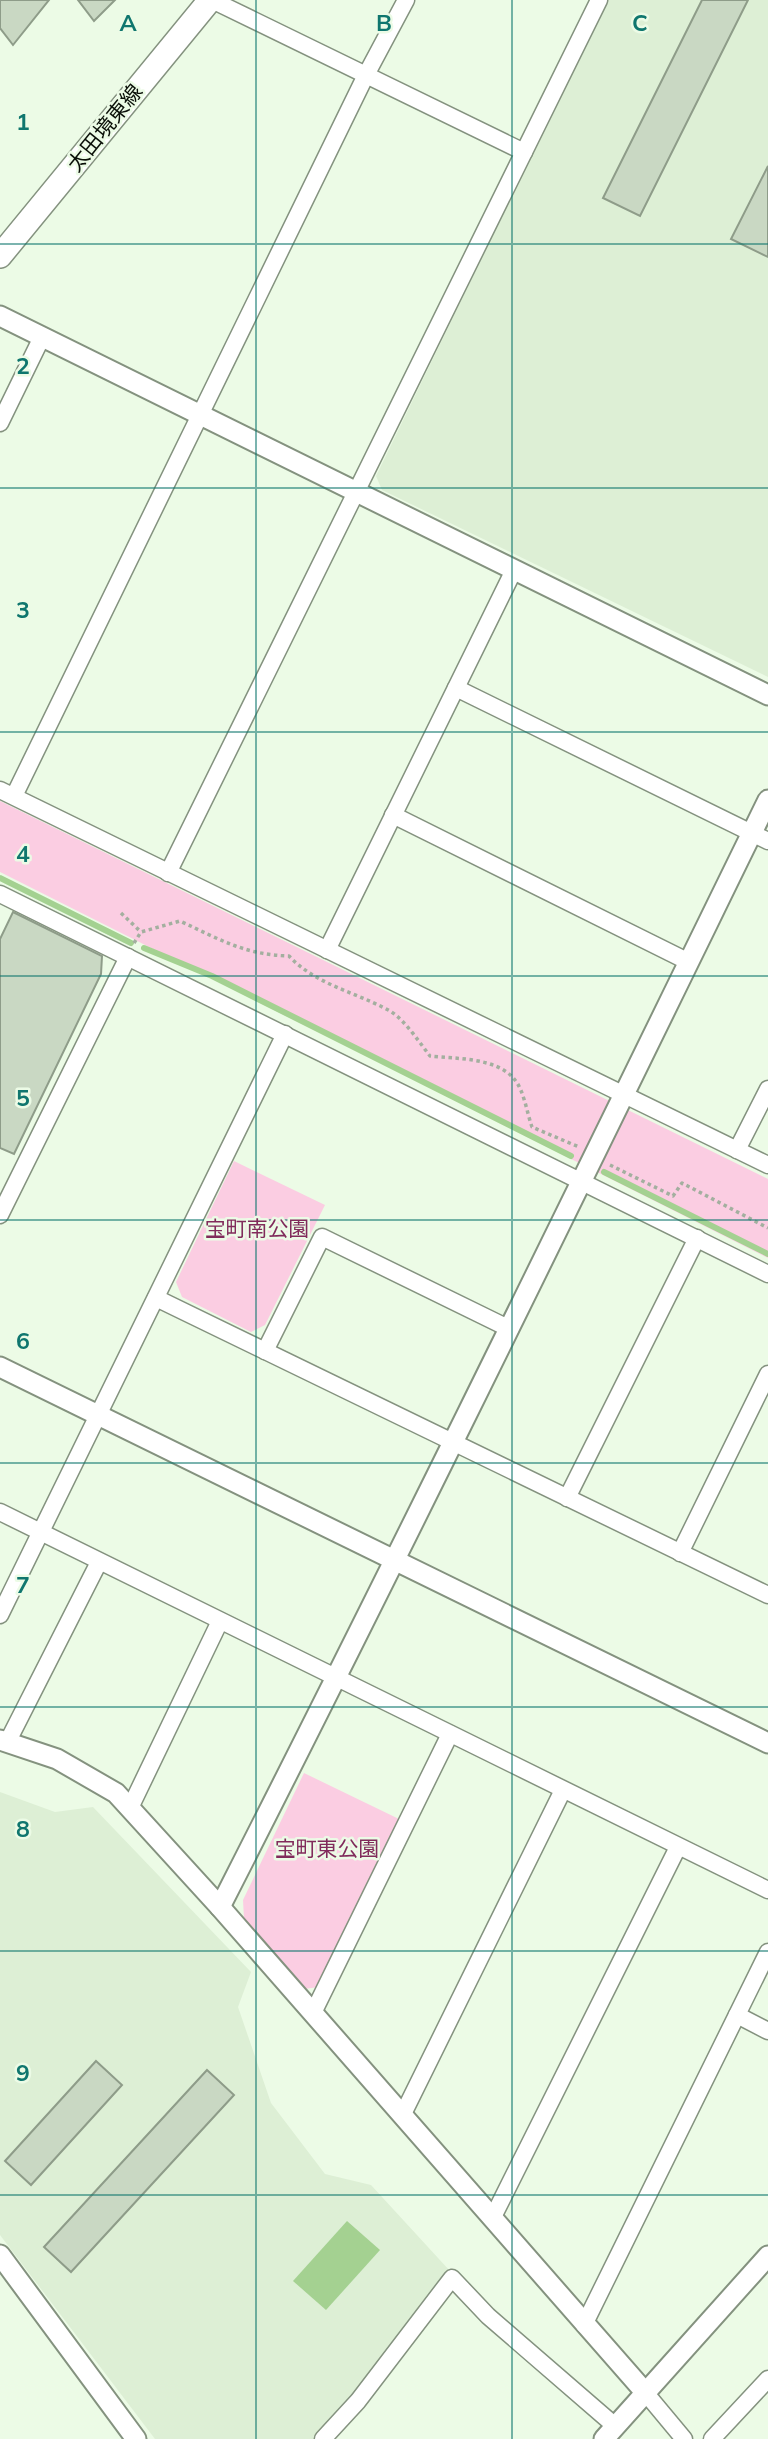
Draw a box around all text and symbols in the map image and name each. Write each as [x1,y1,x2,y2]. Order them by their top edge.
text: A [119,8,137,37]
text: B [376,8,392,37]
text: C [632,8,648,37]
street label: 太田境東線 [61,78,147,176]
text: 1 [16,107,30,136]
text: 2 [16,351,30,380]
text: 3 [16,595,30,624]
text: 4 [16,839,30,868]
text: 5 [16,1083,30,1112]
park label: 宝町南公園 [205,1215,310,1241]
text: 6 [16,1326,30,1355]
text: 7 [16,1570,30,1599]
text: 8 [16,1814,30,1843]
park label: 宝町東公園 [275,1835,380,1861]
text: 9 [16,2058,30,2087]

